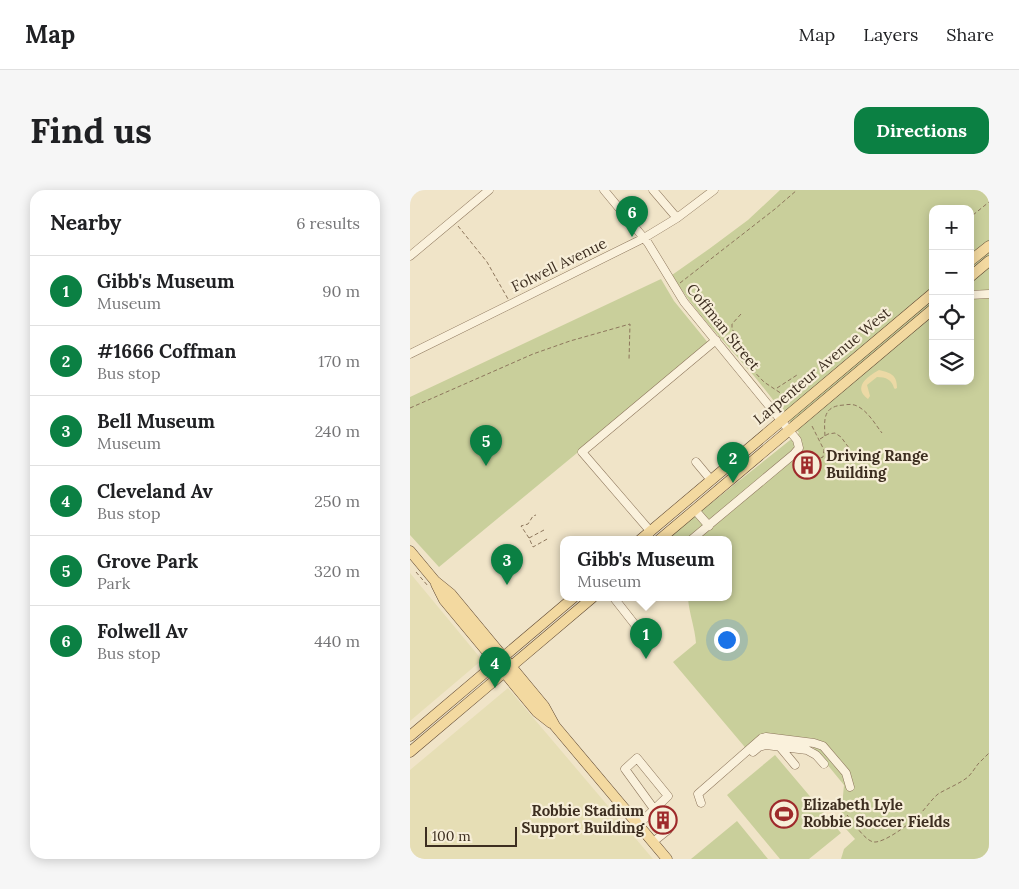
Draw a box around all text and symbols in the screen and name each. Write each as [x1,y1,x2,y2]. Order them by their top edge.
text: Map [25,19,75,50]
text: Map [799,23,835,46]
text: Layers [863,23,918,46]
text: Share [946,23,994,46]
button: Directions [854,107,989,154]
text: Find us [30,108,152,153]
pin: 6 [616,196,648,237]
map controls [929,205,974,385]
button: + [929,205,974,250]
text: Nearby [50,209,121,236]
text: 6 results [296,213,360,233]
street label: Folwell Avenue [508,233,610,296]
button: − [929,250,974,295]
text: Gibb's Museum [97,269,235,293]
street label: Coffman Street [683,279,764,374]
text: 1 [63,281,69,301]
text: 90 m [322,281,360,301]
text: Museum [97,293,161,313]
button: locate [929,295,974,340]
street label: Larpenteur Avenue West [749,303,894,428]
text: #1666 Coffman [97,339,236,363]
button: layers [929,340,974,385]
text: 2 [62,351,70,371]
text: 170 m [318,351,360,371]
text: Bus stop [97,363,161,383]
text: Bell Museum [97,409,215,433]
text: 3 [62,421,70,441]
text: 240 m [315,421,360,441]
pin: 5 [470,425,502,466]
text: Museum [97,433,161,453]
pin: 2 [717,442,749,483]
place label: Driving Range Building [826,446,928,482]
building icon: Driving Range Building [792,450,822,480]
text: Cleveland Av [97,479,213,503]
text: 4 [62,491,70,511]
text: 250 m [314,491,360,511]
text: Bus stop [97,503,161,523]
popup [560,536,732,601]
pin: 3 [491,544,523,585]
text: Gibb's Museum [577,547,715,571]
text: Grove Park [97,549,198,573]
text: 5 [62,561,70,581]
text: 320 m [314,561,360,581]
text: Museum [577,571,641,591]
text: Park [97,573,130,593]
pin: 1 [630,618,662,659]
text: Folwell Av [97,619,188,643]
your location [714,627,740,653]
text: 6 [61,631,71,651]
text: 440 m [314,631,360,651]
text: Bus stop [97,643,161,663]
pin: 4 [479,647,511,688]
place label: Elizabeth Lyle Robbie Soccer Fields [803,795,950,831]
sports icon: Elizabeth Lyle Robbie Soccer Fields [769,799,799,829]
place label: Robbie Stadium Support Building [522,801,645,837]
building icon: Robbie Stadium Support Building [648,805,678,835]
scale bar [425,824,518,847]
text: 100 m [432,827,471,845]

